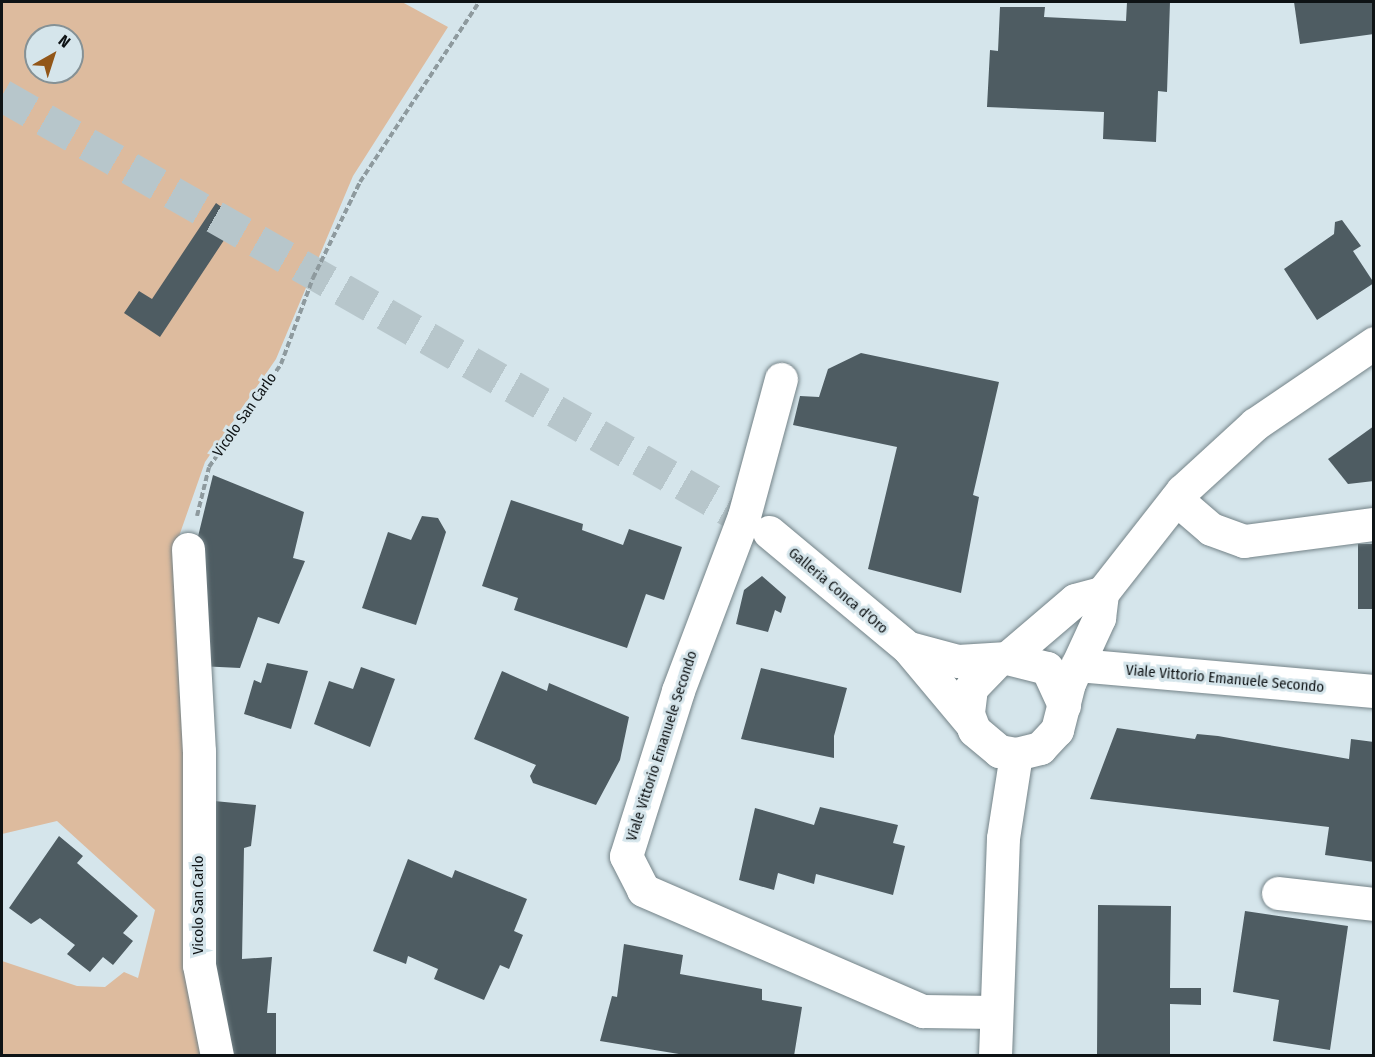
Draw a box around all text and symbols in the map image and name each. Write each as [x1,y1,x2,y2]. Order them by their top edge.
north arrow [24,24,84,84]
text: N [55,31,74,52]
street label: Vicolo San Carlo [209,369,281,461]
street label: Galleria Conca d'Oro [785,544,891,638]
street label: Viale Vittorio Emanuele Secondo [623,648,701,844]
street label: Viale Vittorio Emanuele Secondo [1125,661,1325,697]
street label: Vicolo San Carlo [190,856,208,954]

